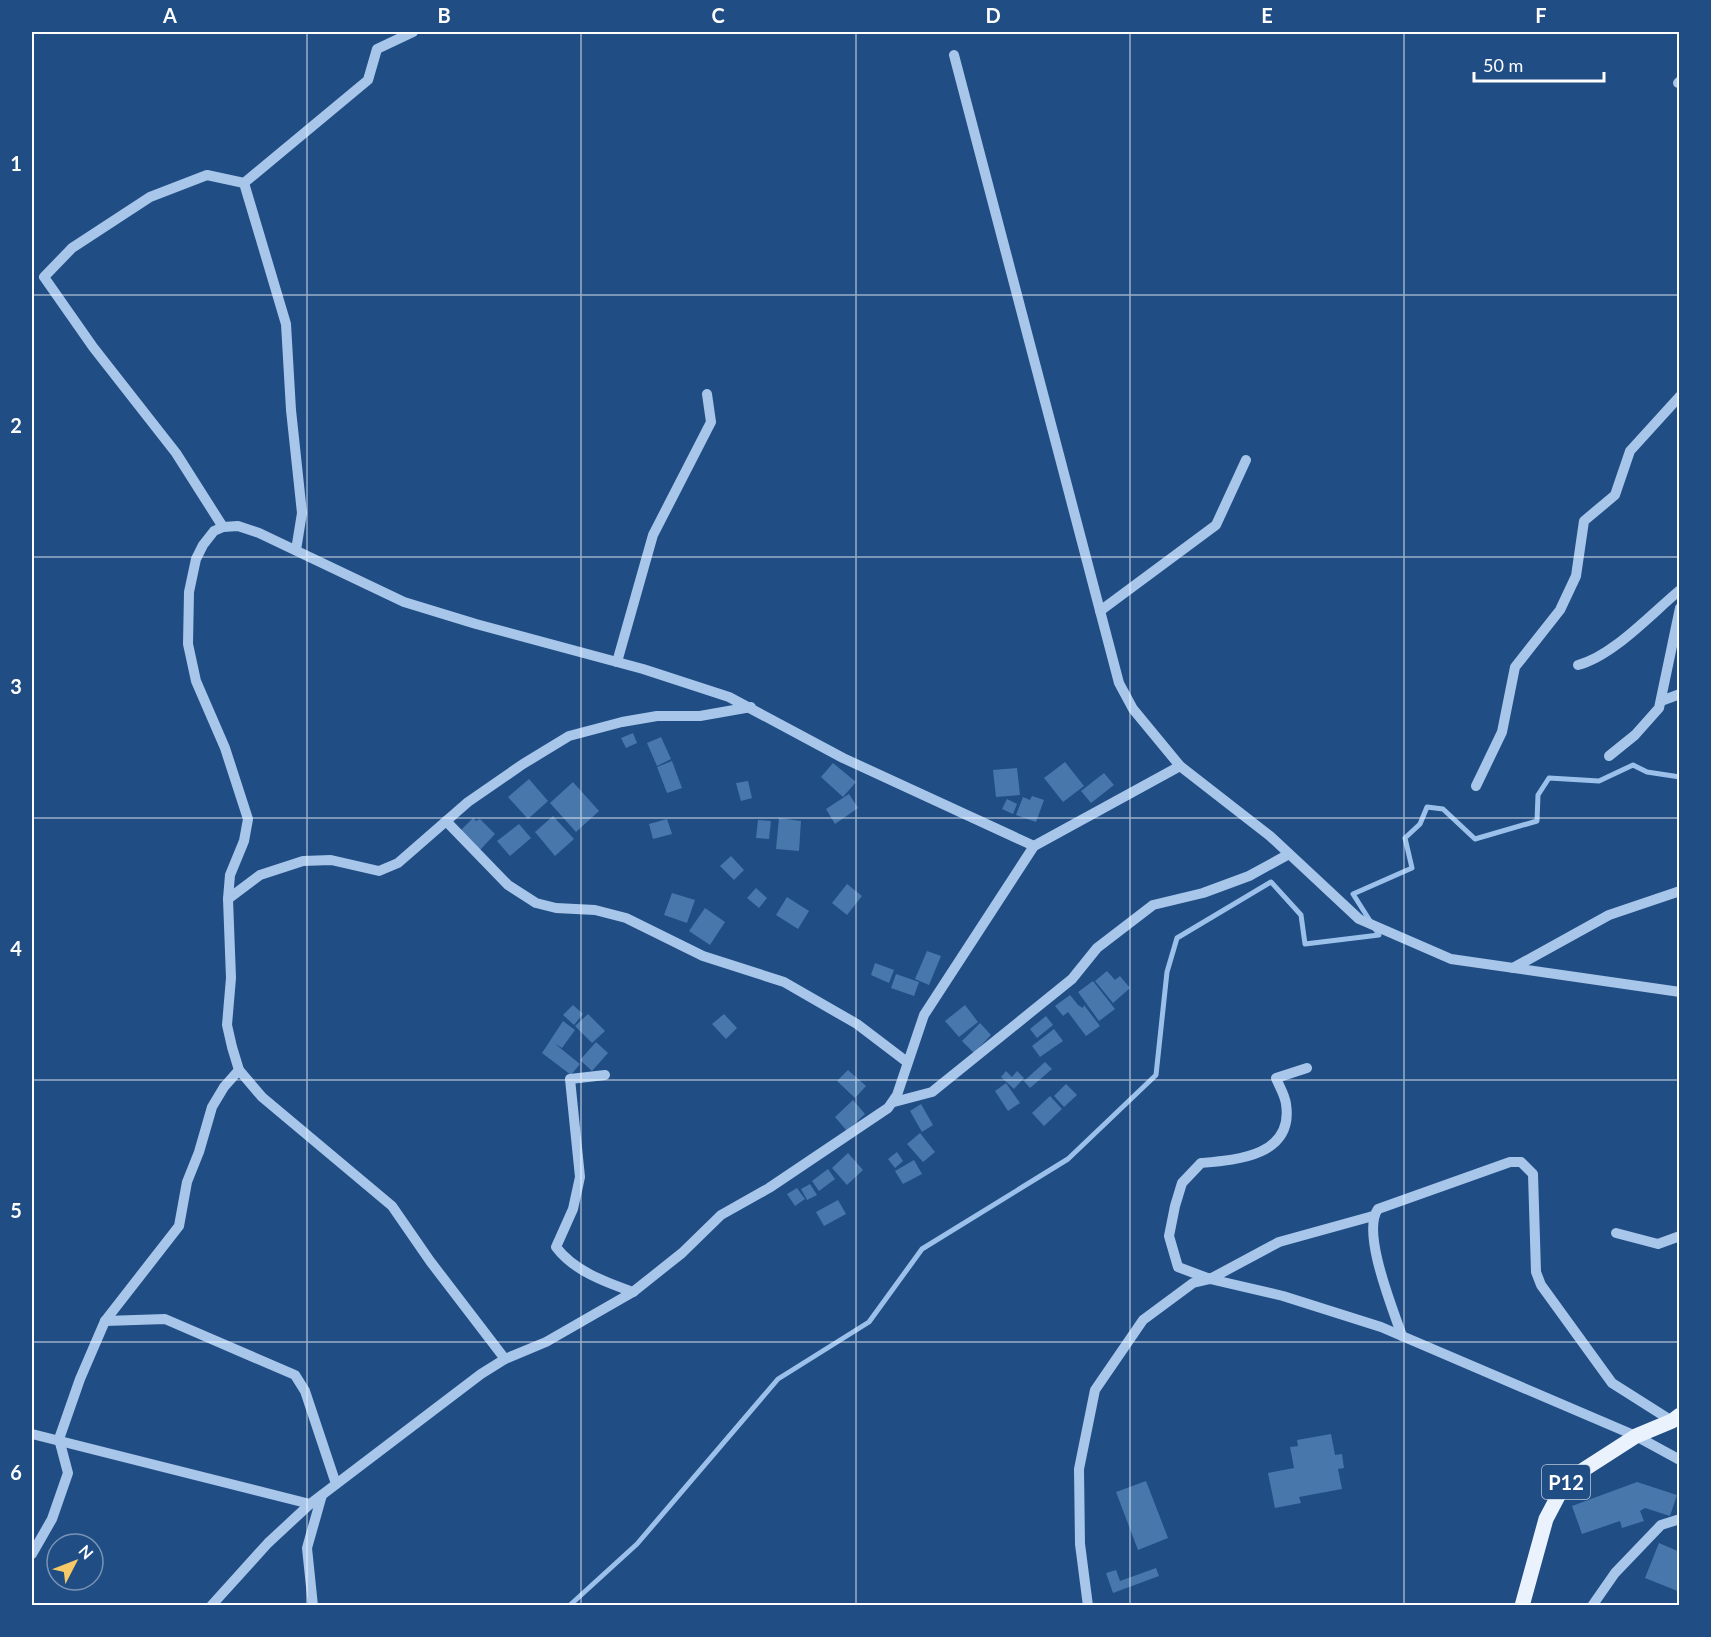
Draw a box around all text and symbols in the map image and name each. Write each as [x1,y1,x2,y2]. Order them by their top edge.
text: A [162,3,177,27]
text: B [437,3,451,27]
text: C [711,3,725,27]
text: D [985,3,1001,27]
text: E [1261,3,1273,27]
text: F [1535,3,1547,27]
scale bar [1474,45,1604,83]
text: 50 m [1483,54,1523,76]
text: 1 [10,151,22,175]
text: 2 [10,413,22,437]
text: 3 [10,674,22,698]
text: 4 [10,936,22,960]
text: 5 [10,1198,22,1222]
text: 6 [10,1460,22,1484]
road number: P12 [1542,1465,1590,1499]
north arrow [45,1532,105,1592]
text: N [75,1541,98,1563]

